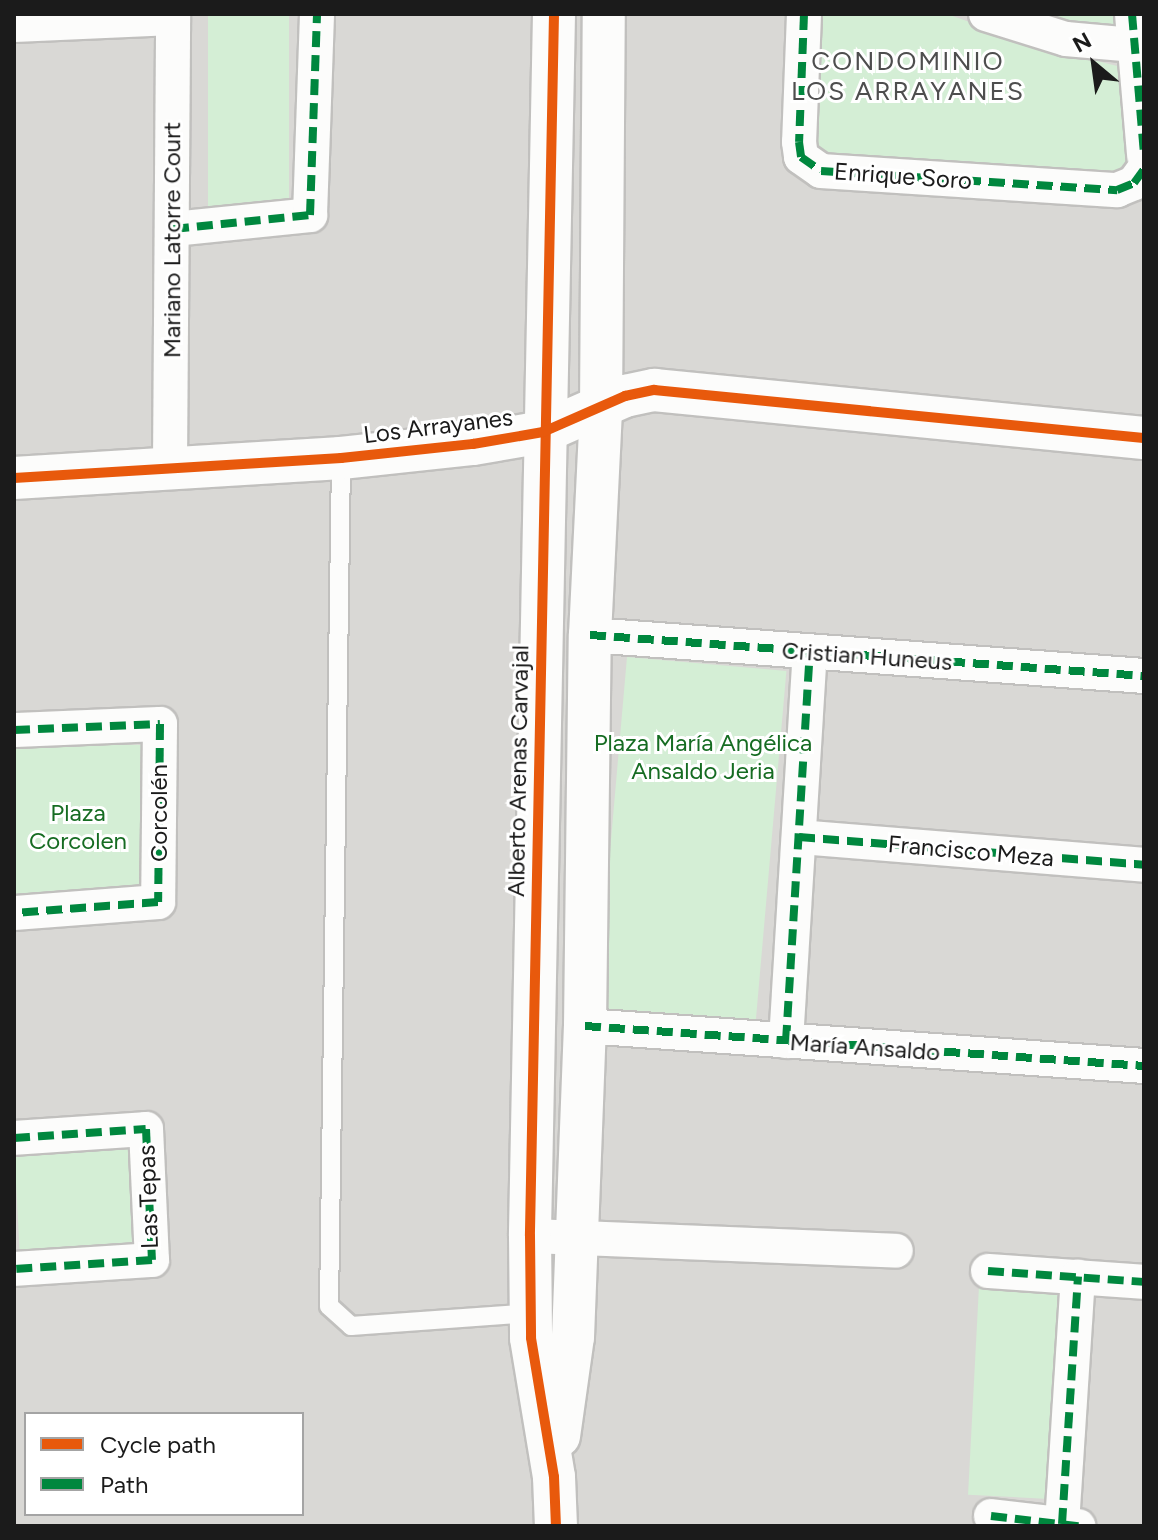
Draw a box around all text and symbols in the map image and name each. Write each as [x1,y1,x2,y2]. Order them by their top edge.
north arrow [1054,24,1134,104]
text: N [1068,27,1096,59]
district label: CONDOMINIO LOS ARRAYANES [791,46,1025,108]
street label: Mariano Latorre Court [158,122,186,358]
street label: Enrique Soro [833,157,973,195]
street label: Los Arrayanes [362,403,514,449]
street label: Cristian Huneus [781,636,953,676]
street label: Alberto Arenas Carvajal [501,645,535,897]
park label: Plaza María Angélica Ansaldo Jeria [594,729,812,785]
street label: Corcolén [145,764,173,862]
park label: Plaza Corcolen [29,799,127,855]
street label: Francisco Meza [887,829,1055,873]
street label: María Ansaldo [789,1027,941,1067]
street label: Las Tepas [132,1144,164,1250]
legend [24,1412,304,1516]
text: Cycle path [100,1430,216,1459]
text: Path [100,1470,148,1499]

